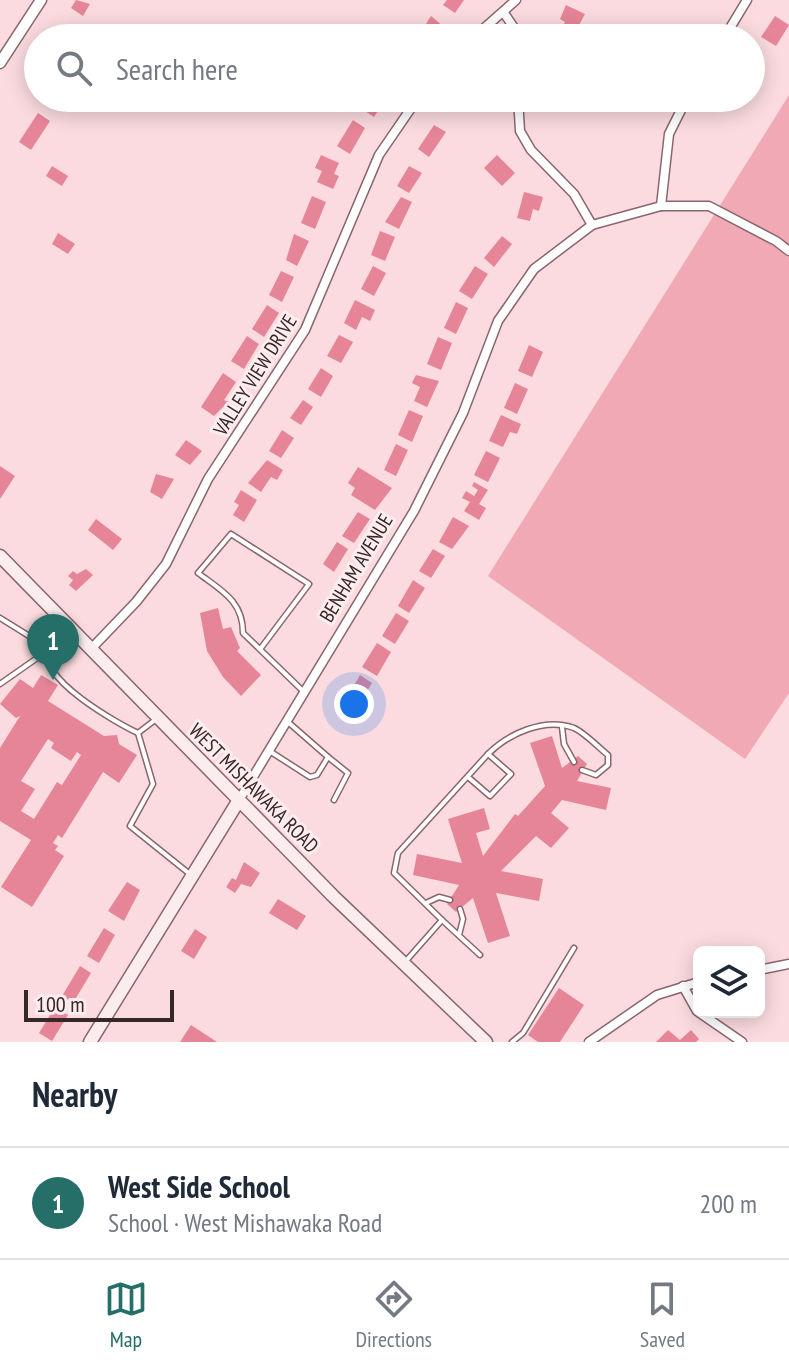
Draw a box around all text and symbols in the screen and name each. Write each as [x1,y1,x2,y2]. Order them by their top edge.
search box [24,24,765,112]
icon: search [52,46,96,90]
text: Search here [116,49,238,88]
street label: VALLEY VIEW DRIVE [207,310,303,441]
street label: BENHAM AVENUE [314,509,398,627]
pin: 1 [27,614,79,680]
your location [334,684,374,724]
street label: WEST MISHAWAKA ROAD [184,718,324,858]
map controls [693,946,765,1018]
button: layers [693,946,765,1018]
scale bar [24,986,174,1022]
text: 100 m [36,990,85,1018]
text: Nearby [32,1072,117,1116]
text: West Side School [108,1167,290,1206]
text: 1 [52,1187,64,1220]
text: 200 m [699,1187,757,1220]
text: School · West Mishawaka Road [108,1206,382,1239]
tab: Map [104,1277,148,1353]
tab: Directions [356,1277,432,1353]
tab: Saved [640,1277,685,1353]

